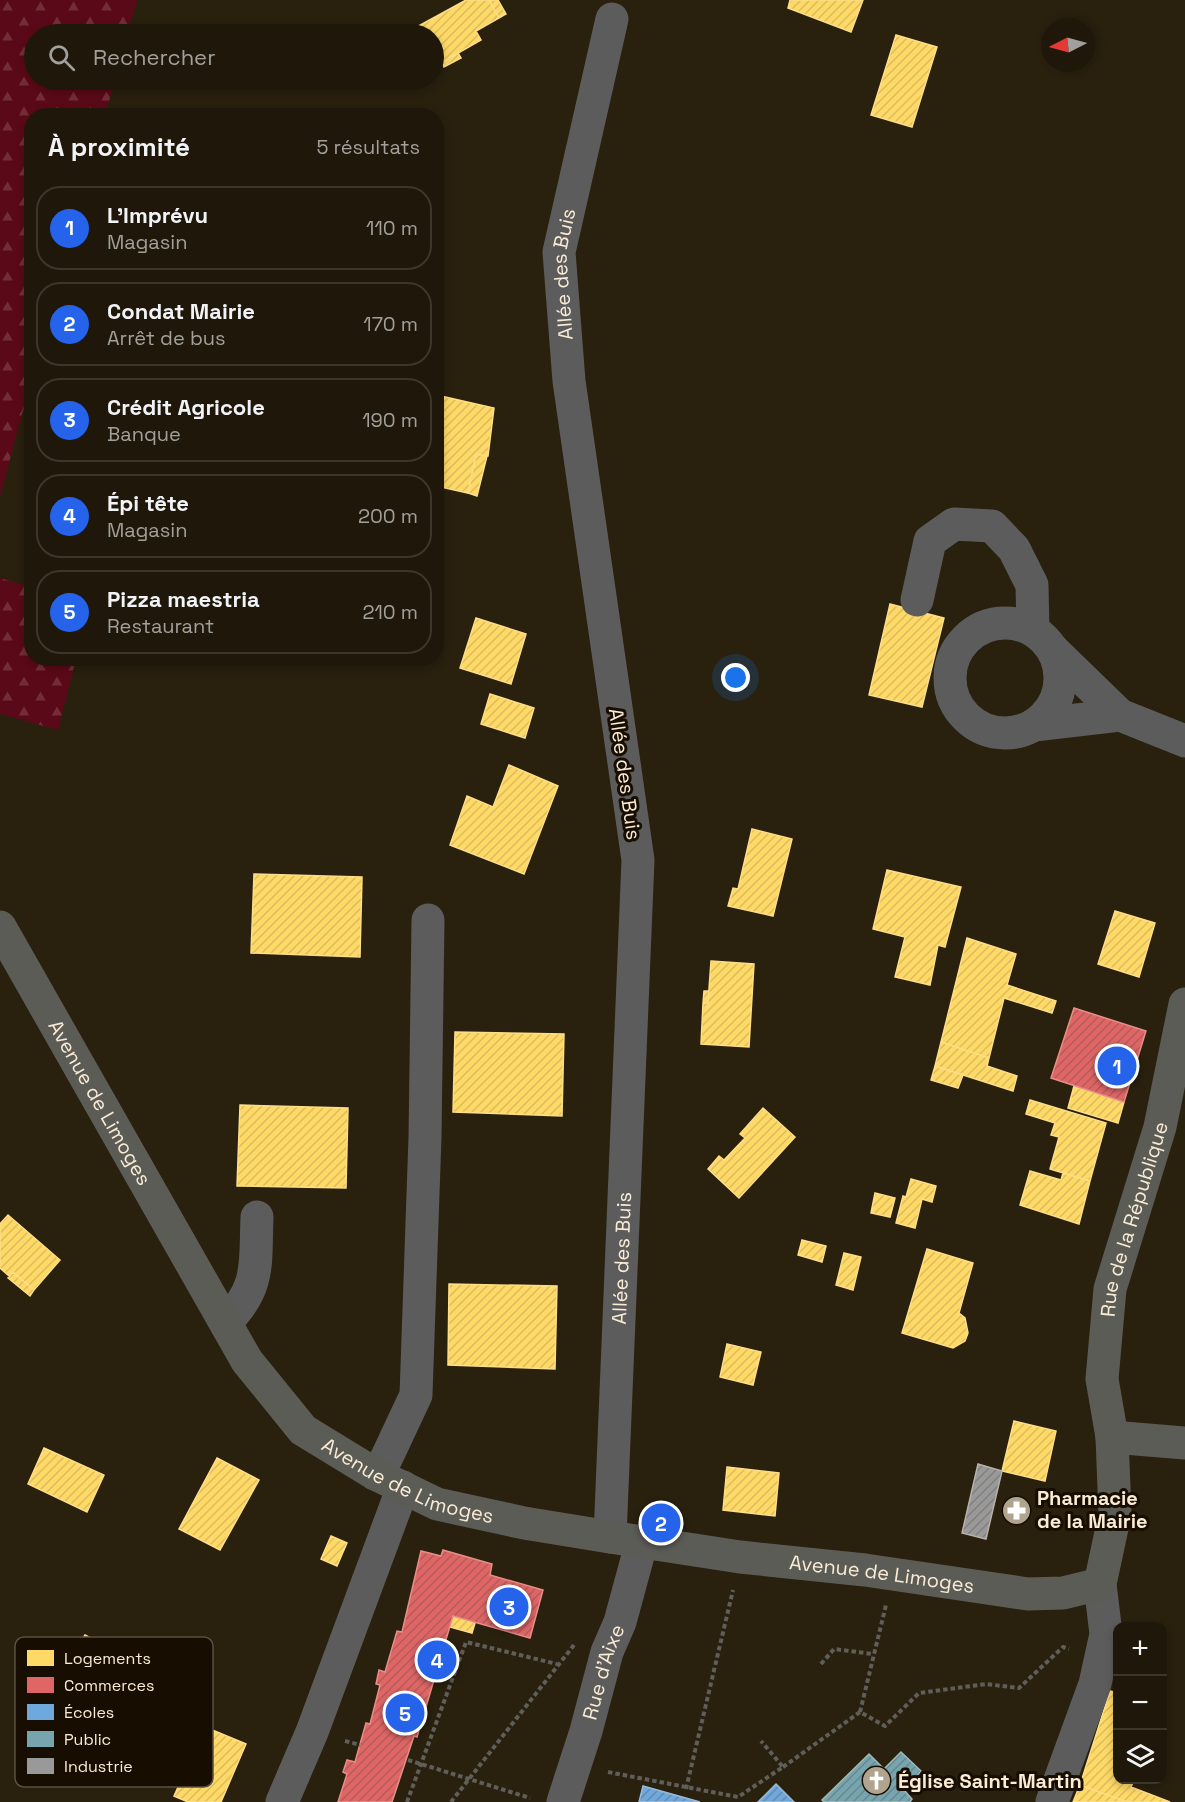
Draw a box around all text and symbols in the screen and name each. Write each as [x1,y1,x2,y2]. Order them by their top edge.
north arrow [1041,18,1095,72]
search box [24,24,444,90]
icon: search [45,41,78,74]
text: Rechercher [93,43,215,71]
text: À proximité [48,130,190,164]
text: 5 résultats [316,134,420,160]
text: L'Imprévu [107,201,208,229]
street label: Allée des Buis [546,206,582,341]
text: 1 [65,215,74,241]
text: 110 m [366,215,418,241]
text: Magasin [107,229,188,255]
text: Condat Mairie [107,297,255,325]
text: 2 [64,311,75,337]
text: 170 m [363,311,418,337]
text: Arrêt de bus [107,325,226,351]
text: Crédit Agricole [107,393,265,421]
text: 3 [63,407,76,433]
text: 190 m [362,407,418,433]
text: Banque [107,421,181,447]
text: Épi tête [107,489,189,517]
text: 4 [63,503,76,529]
text: 200 m [358,503,418,529]
text: Magasin [107,517,188,543]
text: Pizza maestria [107,585,260,613]
text: 5 [64,599,76,625]
text: 210 m [362,599,418,625]
text: Restaurant [107,613,214,639]
your location [721,663,750,692]
street label: Allée des Buis [603,707,647,841]
street label: Avenue de Limoges [43,1015,157,1190]
pin: 1 [1098,1044,1136,1088]
street label: Rue de la République [1095,1118,1174,1318]
street label: Allée des Buis [606,1191,637,1325]
street label: Avenue de Limoges [317,1432,496,1529]
place label: Pharmacie de la Mairie [1037,1485,1148,1534]
pharmacy icon: Pharmacie de la Mairie [1000,1494,1032,1526]
pin: 2 [642,1500,680,1546]
street label: Avenue de Limoges [788,1549,976,1599]
pin: 3 [490,1584,528,1630]
street label: Rue d'Aixe [577,1620,630,1723]
map controls [1113,1622,1167,1784]
button: + [1113,1622,1167,1676]
legend [15,1637,213,1787]
pin: 4 [418,1638,456,1682]
text: Logements [64,1648,151,1669]
text: Commerces [64,1675,154,1696]
button: − [1113,1676,1167,1730]
pin: 5 [386,1690,424,1736]
text: Écoles [64,1702,114,1723]
text: Public [64,1729,111,1750]
button: layers [1113,1730,1167,1784]
text: Industrie [64,1756,133,1777]
church icon: Église Saint-Martin [861,1765,893,1797]
place label: Église Saint-Martin [898,1768,1082,1794]

